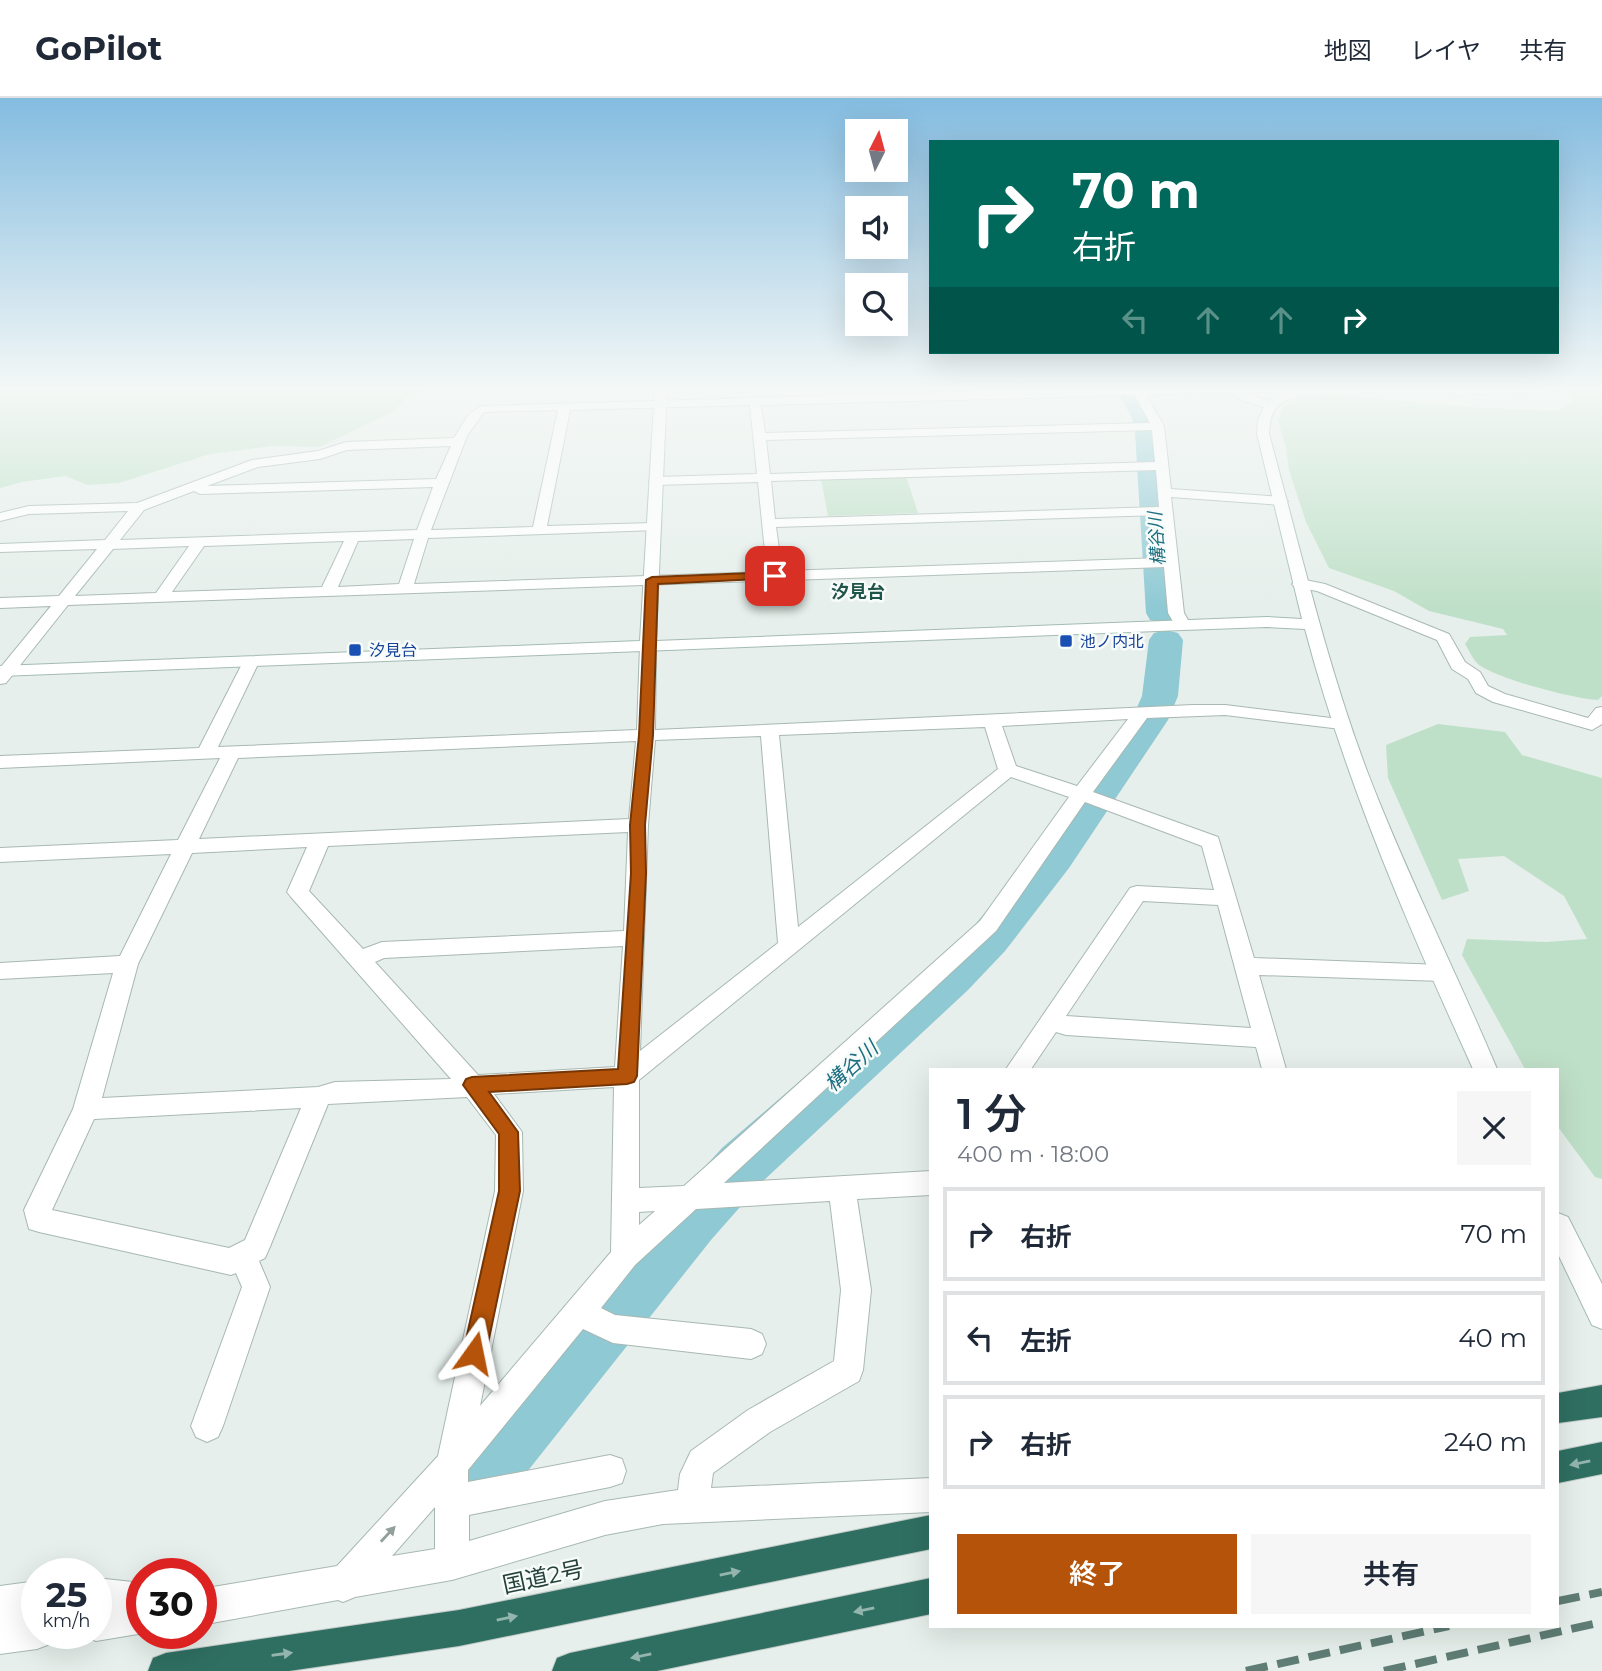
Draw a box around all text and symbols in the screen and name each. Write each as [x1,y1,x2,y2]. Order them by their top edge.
text: GoPilot [35,28,162,68]
text: 地図 [1324,36,1372,65]
text: レイヤ [1410,36,1481,65]
text: 共有 [1519,36,1567,65]
north arrow [845,119,908,182]
map controls [845,119,908,336]
text: 70 m [1072,161,1200,220]
icon: right [957,168,1048,259]
button: sound [845,196,908,259]
text: 右折 [1072,227,1136,266]
button: search [845,273,908,336]
icon: left [1116,301,1154,339]
icon: ahead [1189,301,1227,339]
icon: ahead [1262,301,1300,339]
icon: right [1335,301,1373,339]
water label: 構谷川 [1144,509,1170,567]
pin [745,546,805,606]
icon: arrive [756,557,794,595]
district label: 汐見台 [831,581,885,603]
place label: 池ノ内北 [1080,632,1144,651]
marker: 池ノ内北 [1058,633,1074,649]
place label: 汐見台 [369,641,417,660]
marker: 汐見台 [347,642,363,658]
water label: 構谷川 [819,1034,884,1096]
text: 1 分 [957,1088,1027,1140]
button: close [1457,1091,1531,1165]
text: 400 m · 18:00 [957,1140,1109,1168]
icon: right [961,1215,999,1253]
text: 70 m [1461,1218,1527,1250]
text: 右折 [1020,1221,1072,1253]
position arrow [437,1316,511,1390]
icon: left [961,1319,999,1357]
text: 40 m [1458,1322,1527,1354]
text: 左折 [1020,1325,1072,1357]
icon: right [961,1423,999,1461]
text: 240 m [1444,1426,1527,1458]
text: 右折 [1020,1429,1072,1461]
one-way arrow [1569,1457,1591,1468]
one-way arrow [380,1525,396,1543]
button: 終了 [957,1534,1237,1614]
button: 共有 [1251,1534,1531,1614]
street label: 国道2号 [500,1555,586,1599]
speed limit sign: 30 [126,1558,217,1649]
one-way arrow [719,1567,741,1578]
text: 25 [46,1573,87,1616]
one-way arrow [853,1604,875,1615]
text: km/h [42,1610,91,1632]
one-way arrow [496,1613,518,1624]
one-way arrow [271,1648,293,1659]
one-way arrow [630,1651,652,1662]

